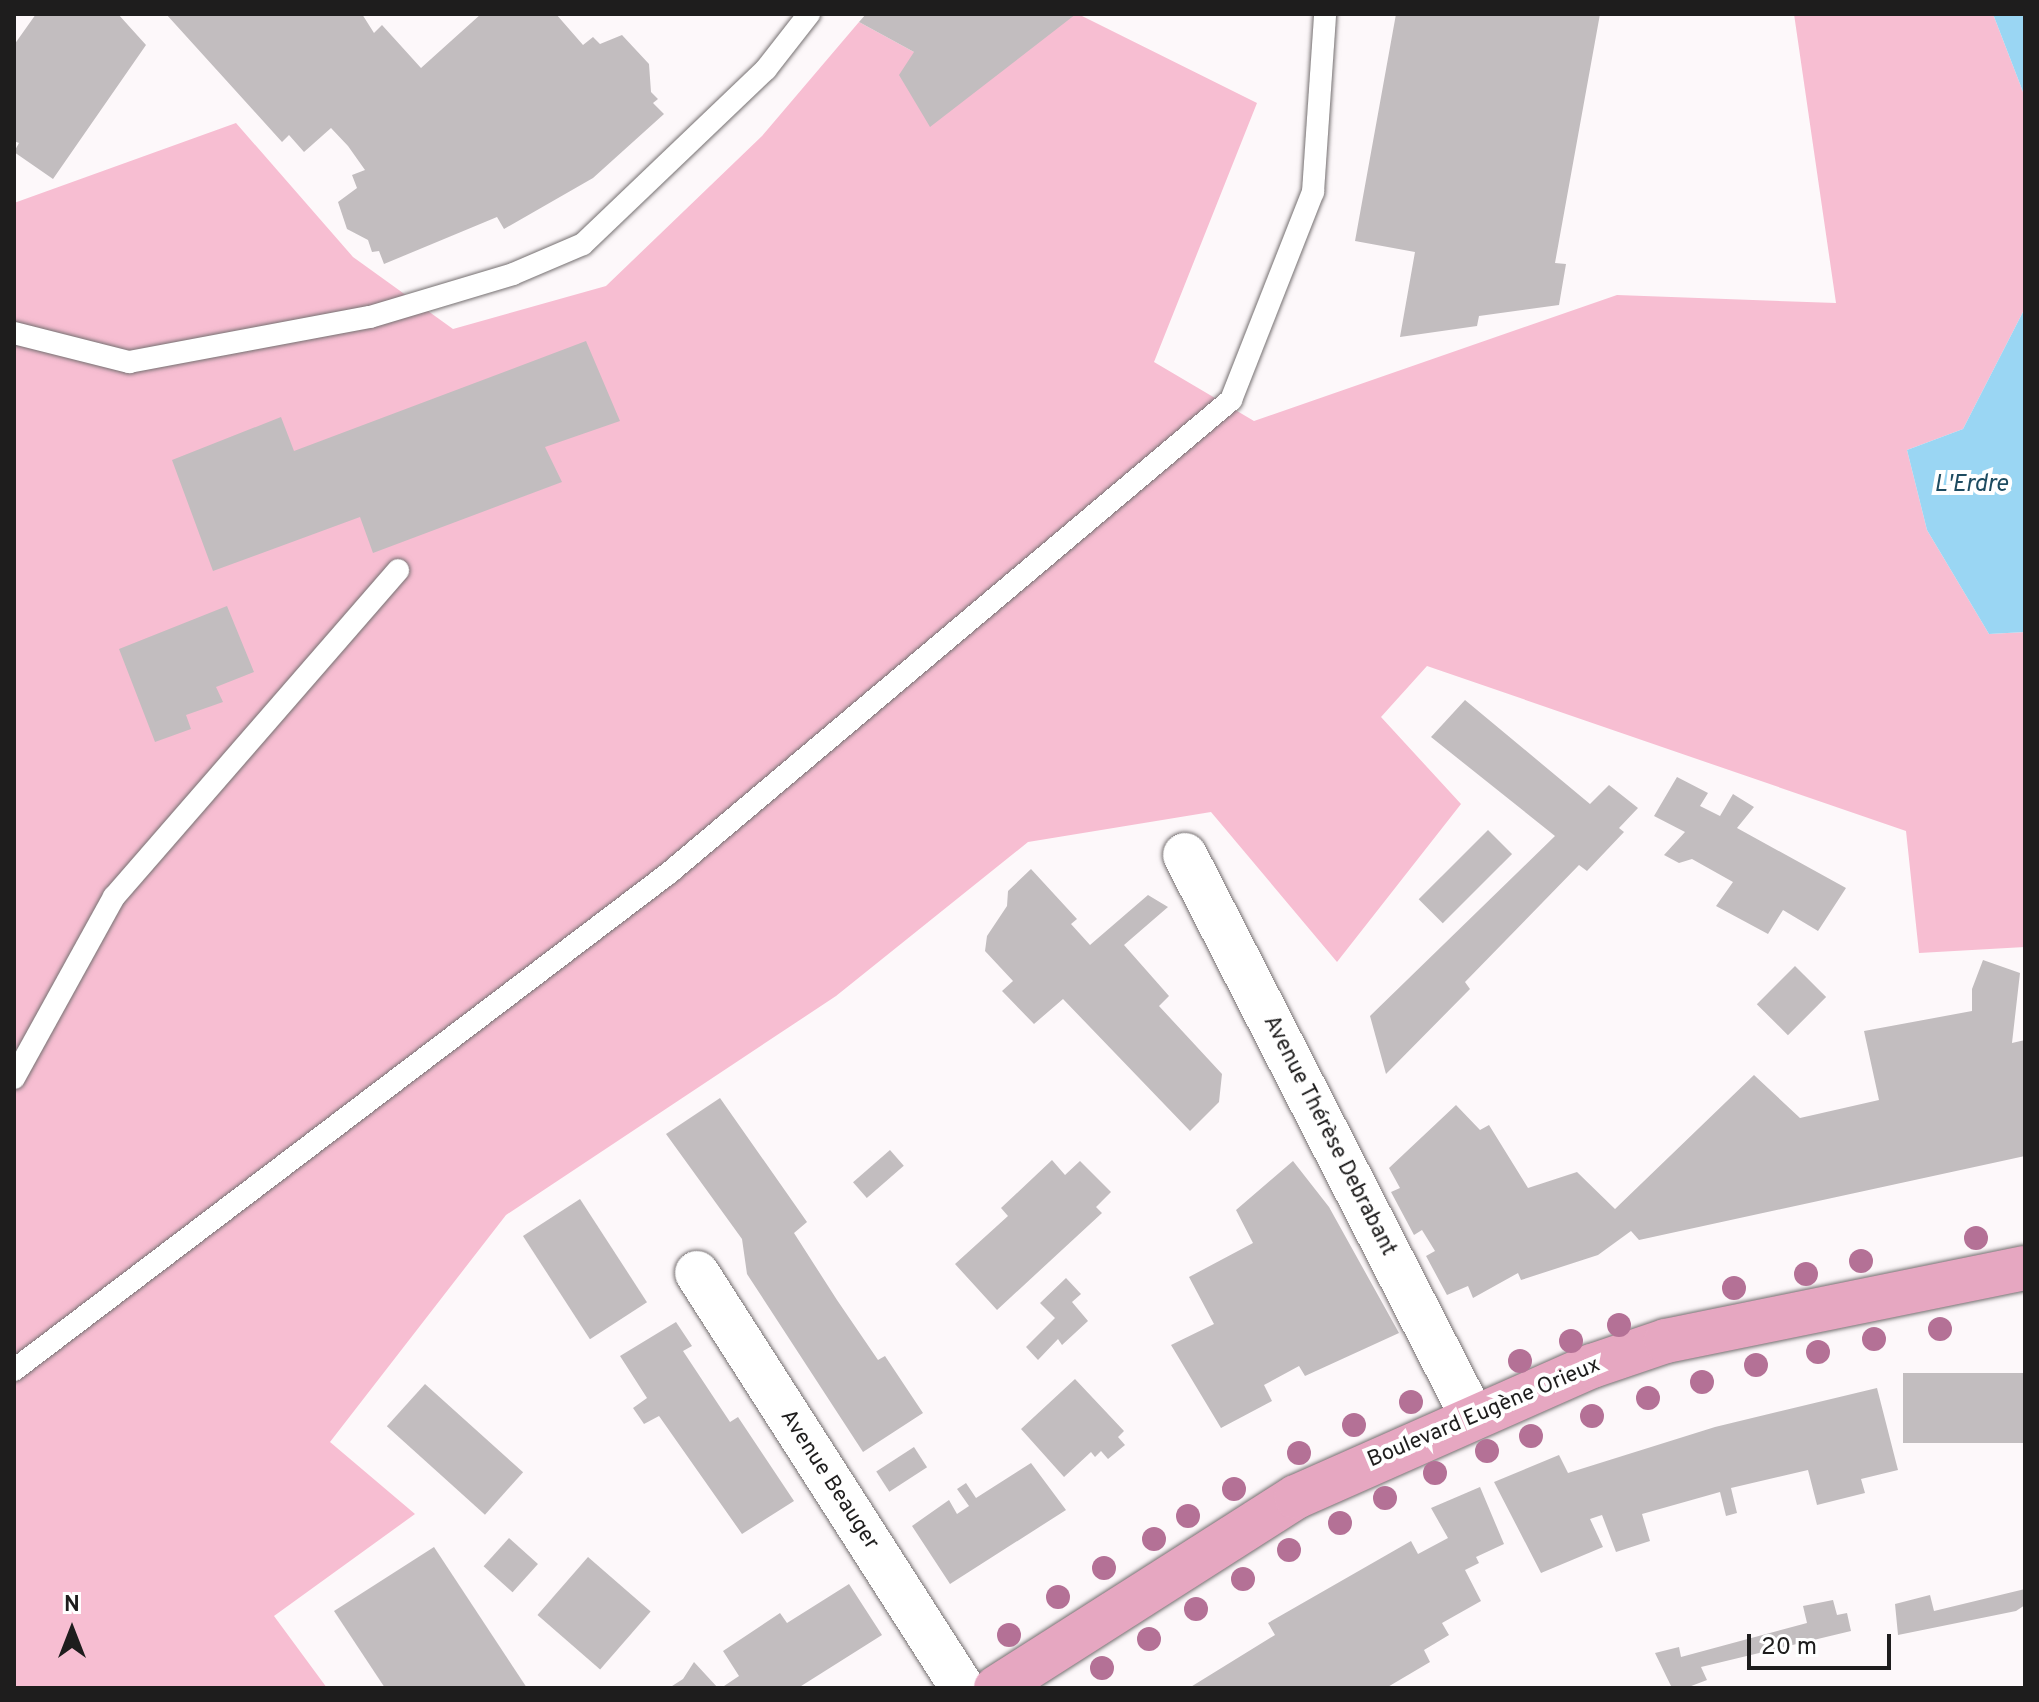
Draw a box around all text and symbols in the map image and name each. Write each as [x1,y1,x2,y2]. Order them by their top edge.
water label: L'Erdre [1934,472,2008,500]
street label: Avenue Thérèse Debrabant [1257,1011,1401,1261]
street label: Boulevard Eugène Orieux [1364,1352,1604,1474]
street label: Avenue Beauger [774,1405,884,1555]
north arrow [32,1590,112,1670]
text: N [64,1592,80,1619]
scale bar [1751,1618,1895,1668]
text: 20 m [1761,1633,1817,1663]

